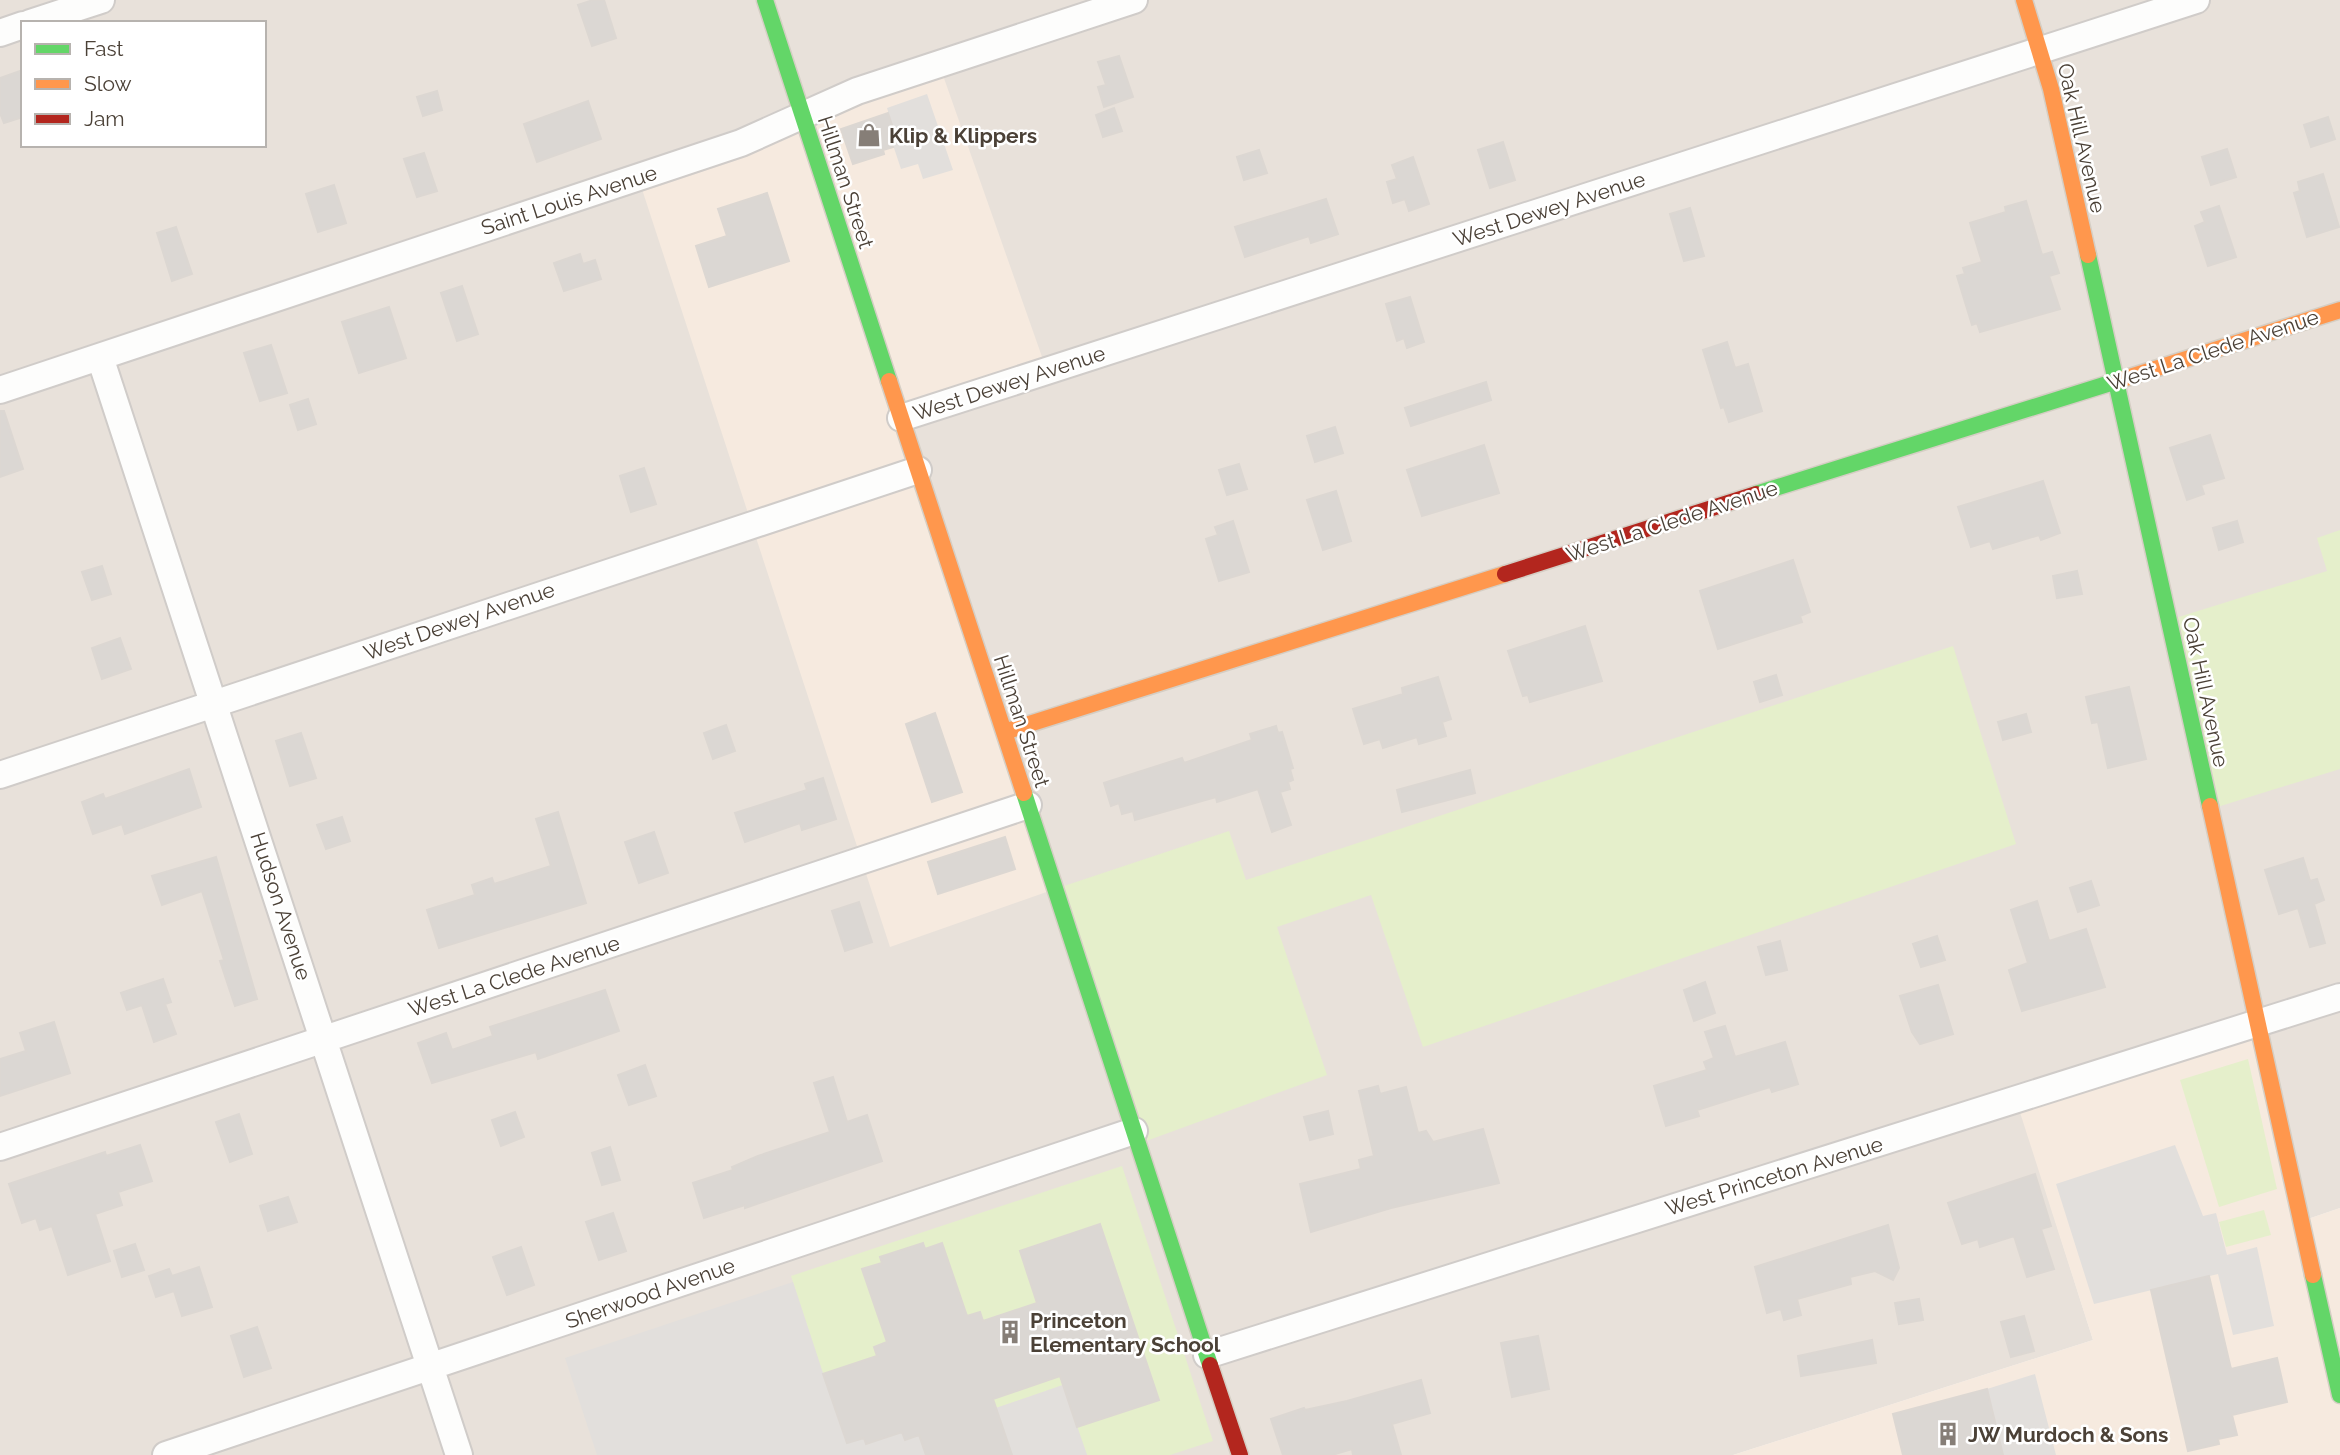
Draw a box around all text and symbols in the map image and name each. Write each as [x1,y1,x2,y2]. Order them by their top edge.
legend [21,21,266,147]
text: Fast [84,36,124,61]
street label: Oak Hill Avenue [2053,61,2111,215]
text: Slow [84,71,132,96]
text: Jam [84,106,125,131]
street label: Hillman Street [813,112,879,252]
shop icon: Klip & Klippers [855,121,883,149]
place label: Klip & Klippers [889,123,1037,148]
street label: Saint Louis Avenue [478,160,660,240]
street label: West Dewey Avenue [1450,166,1648,252]
street label: West La Clede Avenue [2104,304,2322,396]
street label: West Dewey Avenue [910,340,1108,426]
street label: West La Clede Avenue [1563,475,1781,567]
street label: West Dewey Avenue [360,577,558,665]
street label: Oak Hill Avenue [2178,615,2234,769]
street label: Hillman Street [989,651,1055,791]
street label: Hudson Avenue [245,829,317,983]
street label: West La Clede Avenue [405,930,623,1022]
street label: West Princeton Avenue [1662,1131,1886,1221]
street label: Sherwood Avenue [562,1252,738,1334]
place label: Princeton Elementary School [1030,1308,1221,1357]
building icon: Princeton Elementary School [996,1318,1024,1346]
building icon: JW Murdoch & Sons [1934,1420,1962,1448]
place label: JW Murdoch & Sons [1968,1422,2168,1447]

